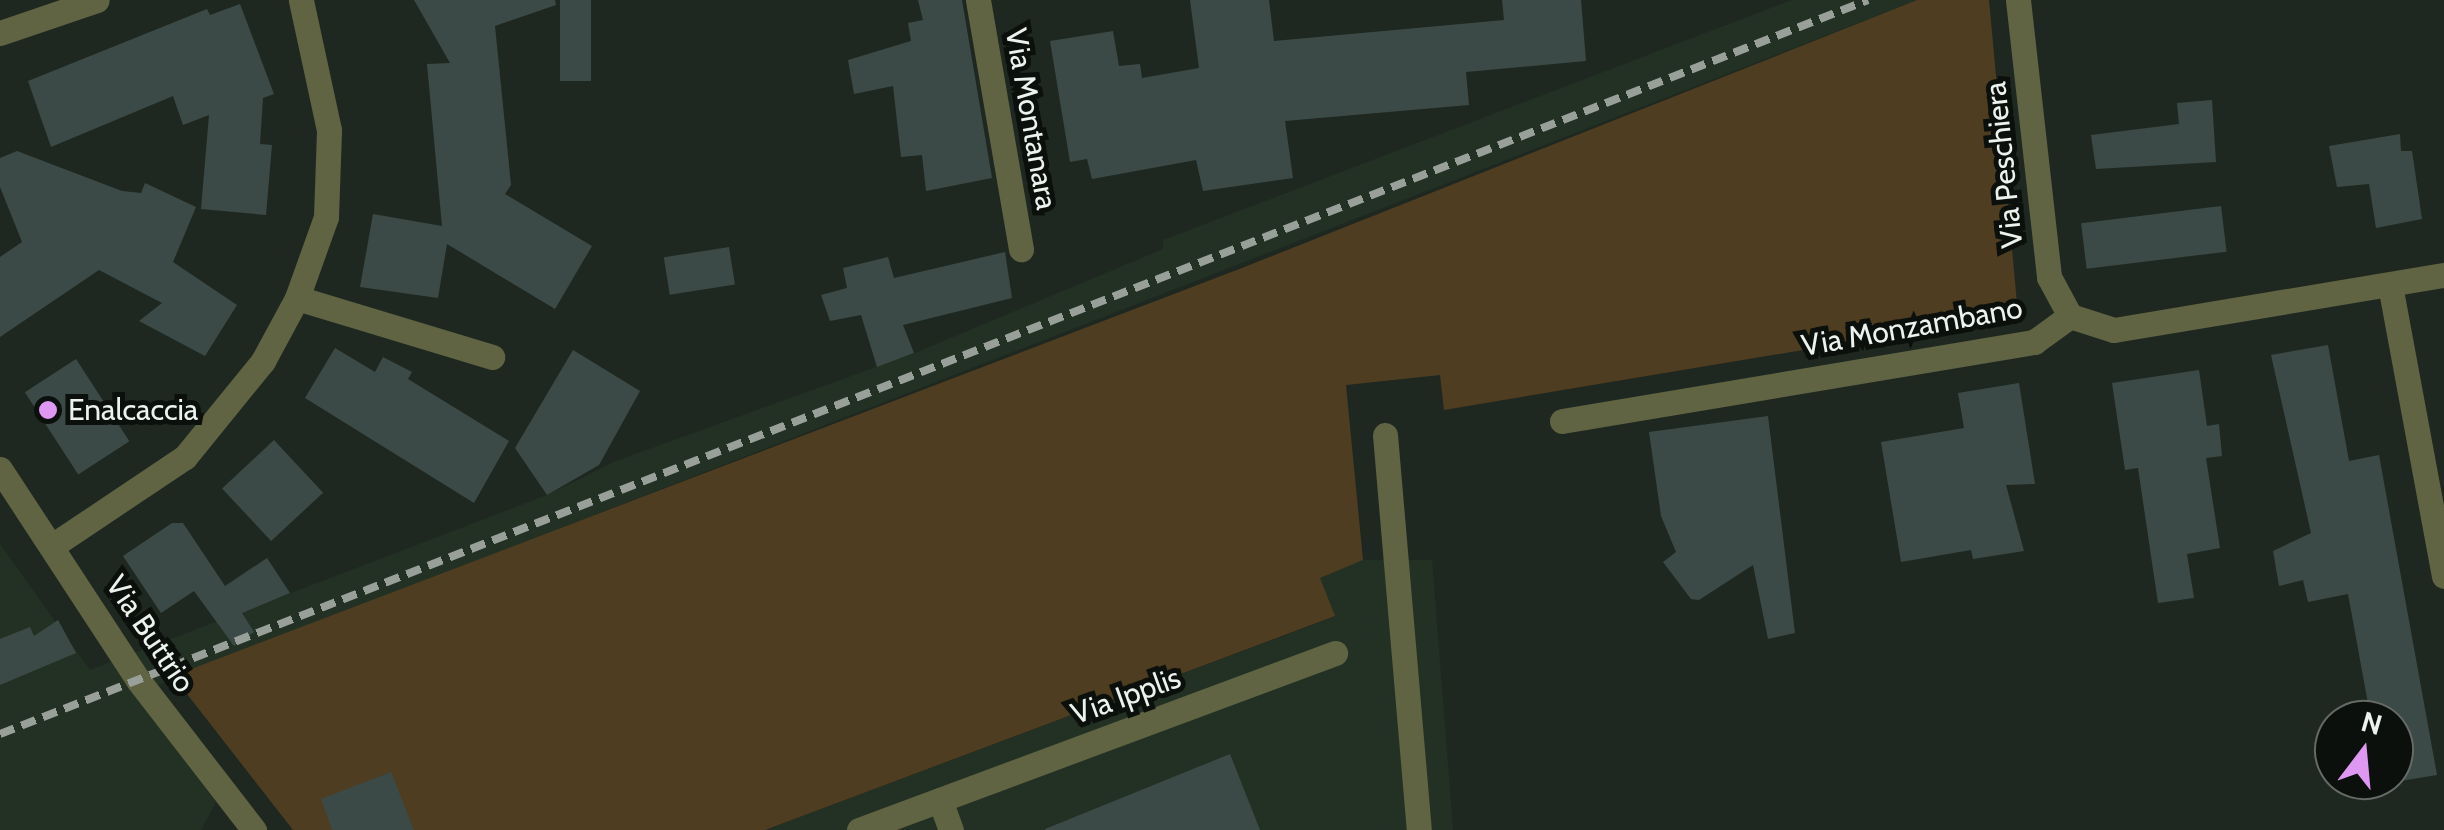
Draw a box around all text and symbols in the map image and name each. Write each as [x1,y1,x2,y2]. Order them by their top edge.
street label: Via Montanara [997,26,1065,212]
street label: Via Peschiera [1977,80,2031,250]
street label: Via Monzambano [1799,290,2025,364]
place label: Enalcaccia [68,392,198,428]
marker: Enalcaccia [37,399,59,421]
street label: Via Buttrio [98,569,202,699]
street label: Via Ipplis [1066,660,1186,732]
north arrow [2314,700,2414,800]
text: N [2358,704,2386,742]

